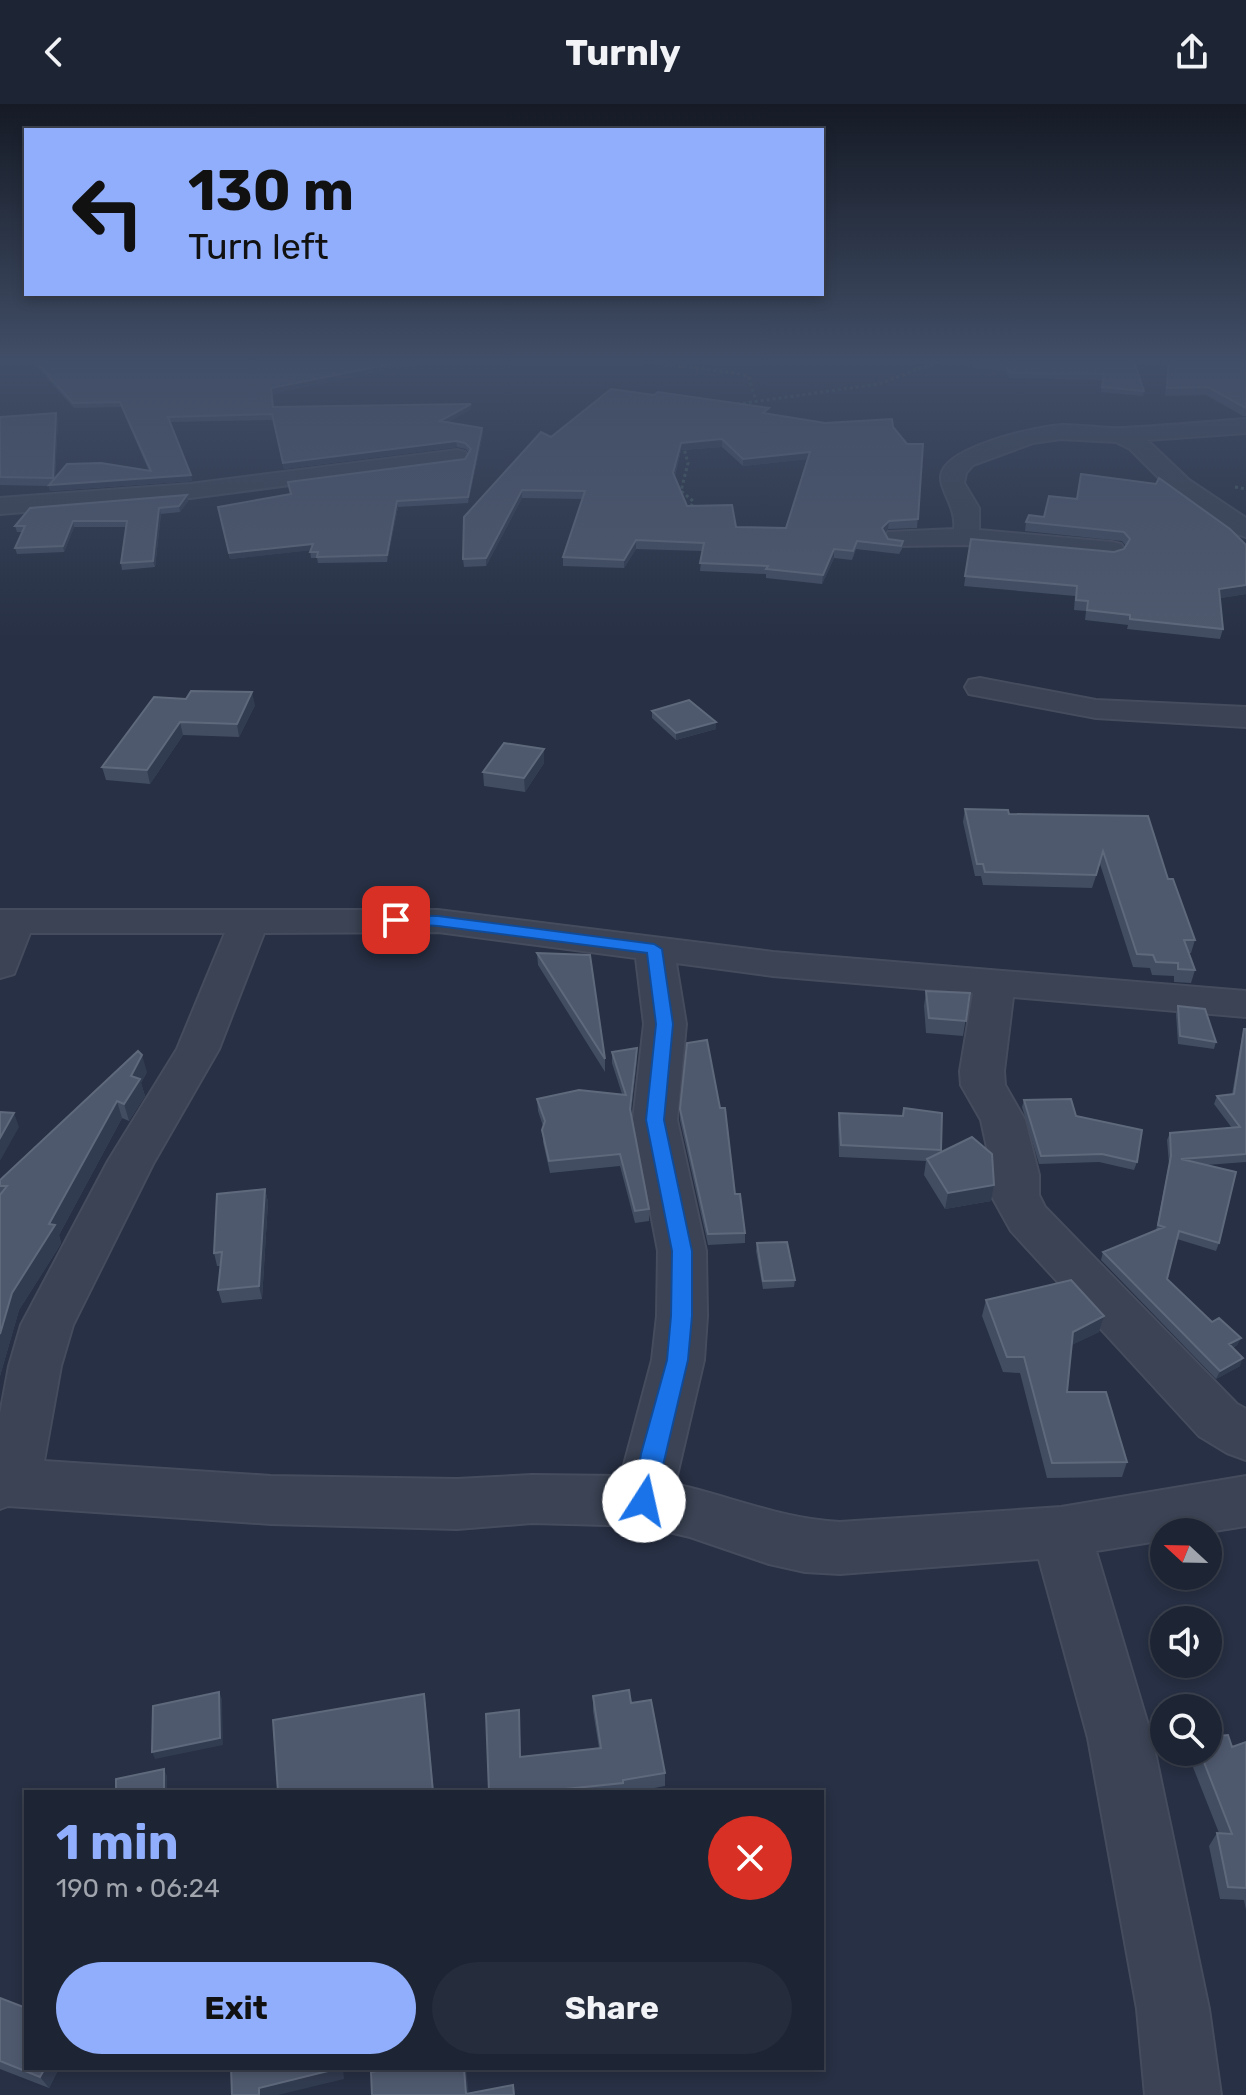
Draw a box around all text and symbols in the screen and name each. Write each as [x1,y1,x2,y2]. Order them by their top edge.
icon: back [32,30,76,74]
icon: share [1170,30,1214,74]
text: Turnly [565,31,681,74]
text: 130 m [188,158,354,224]
icon: left [56,160,160,264]
text: Turn left [188,225,329,268]
pin [362,886,430,954]
icon: arrive [374,898,418,942]
position arrow [602,1459,686,1543]
north arrow [1150,1518,1222,1590]
map controls [1150,1518,1222,1766]
button: sound [1150,1606,1222,1678]
button: search [1150,1694,1222,1766]
text: 1 min [56,1814,179,1871]
button: close [708,1816,792,1900]
text: 190 m · 06:24 [56,1873,220,1904]
button: Exit [56,1962,416,2054]
button: Share [432,1962,792,2054]

